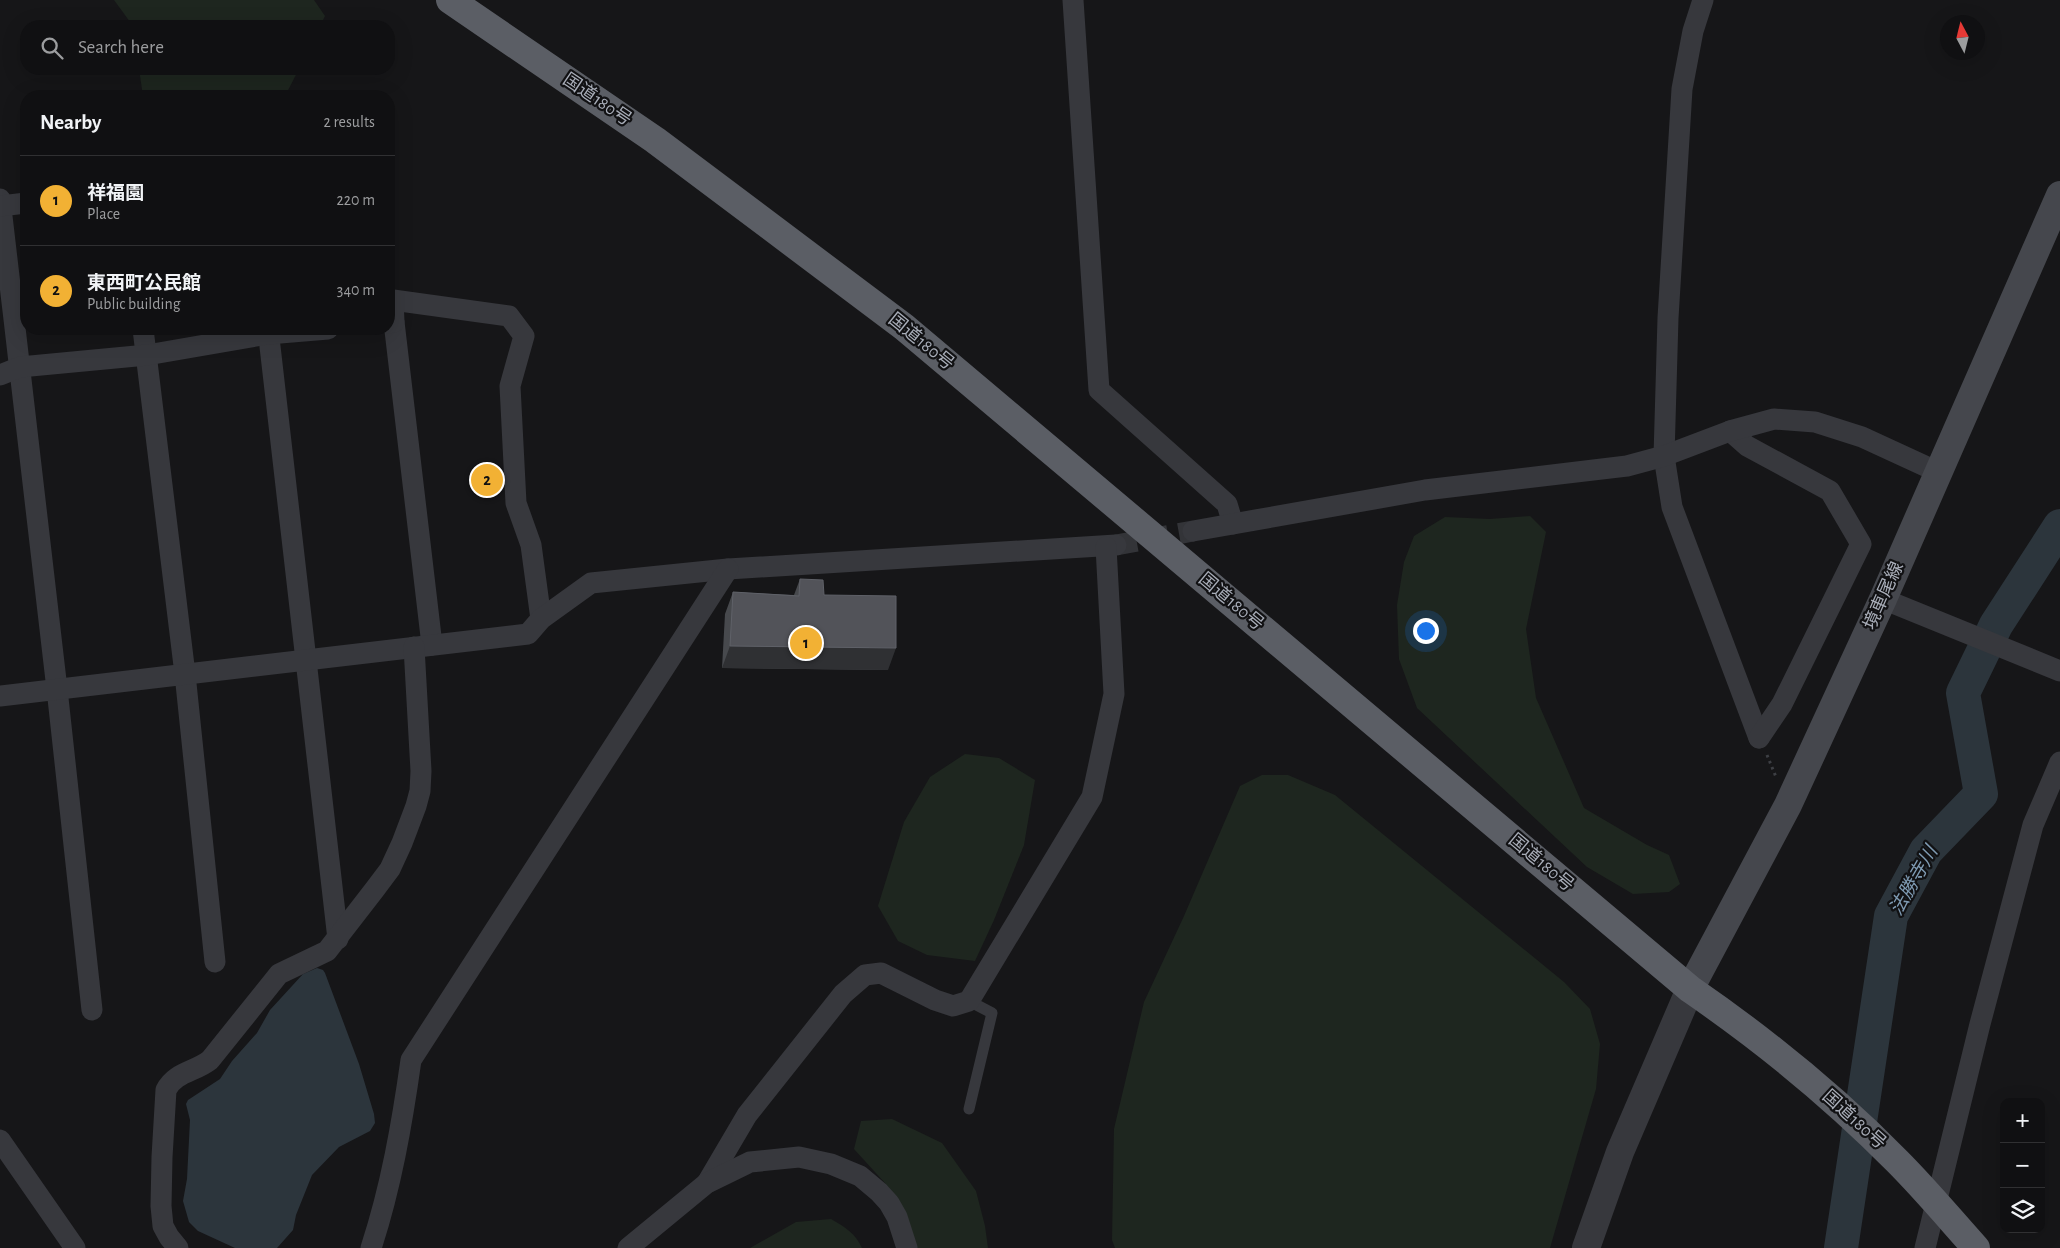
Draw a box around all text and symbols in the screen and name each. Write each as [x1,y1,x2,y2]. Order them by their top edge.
north arrow [1940,15,1985,60]
search box [20,20,395,75]
icon: search [38,34,66,62]
text: Search here [78,38,164,57]
street label: 国道180号 [560,69,636,129]
text: Nearby [40,112,101,133]
text: 2 results [323,114,375,130]
text: 祥福園 [87,184,144,203]
text: 1 [53,192,59,208]
text: 220 m [337,192,375,208]
text: Place [87,206,120,222]
text: 東西町公民館 [87,274,201,293]
text: 2 [52,282,60,298]
text: 340 m [337,282,375,298]
text: Public building [87,296,181,312]
street label: 国道180号 [885,309,958,374]
pin: 2 [471,461,503,499]
street label: 境車尾線 [1859,559,1907,633]
street label: 国道180号 [1195,568,1268,634]
your location [1413,618,1439,644]
pin: 1 [790,624,822,662]
street label: 国道180号 [1505,829,1578,895]
water label: 法勝寺川 [1886,841,1942,919]
street label: 国道180号 [1819,1086,1890,1153]
map controls [2000,1098,2045,1233]
button: + [2000,1098,2045,1143]
button: − [2000,1143,2045,1188]
button: layers [2000,1188,2045,1233]

